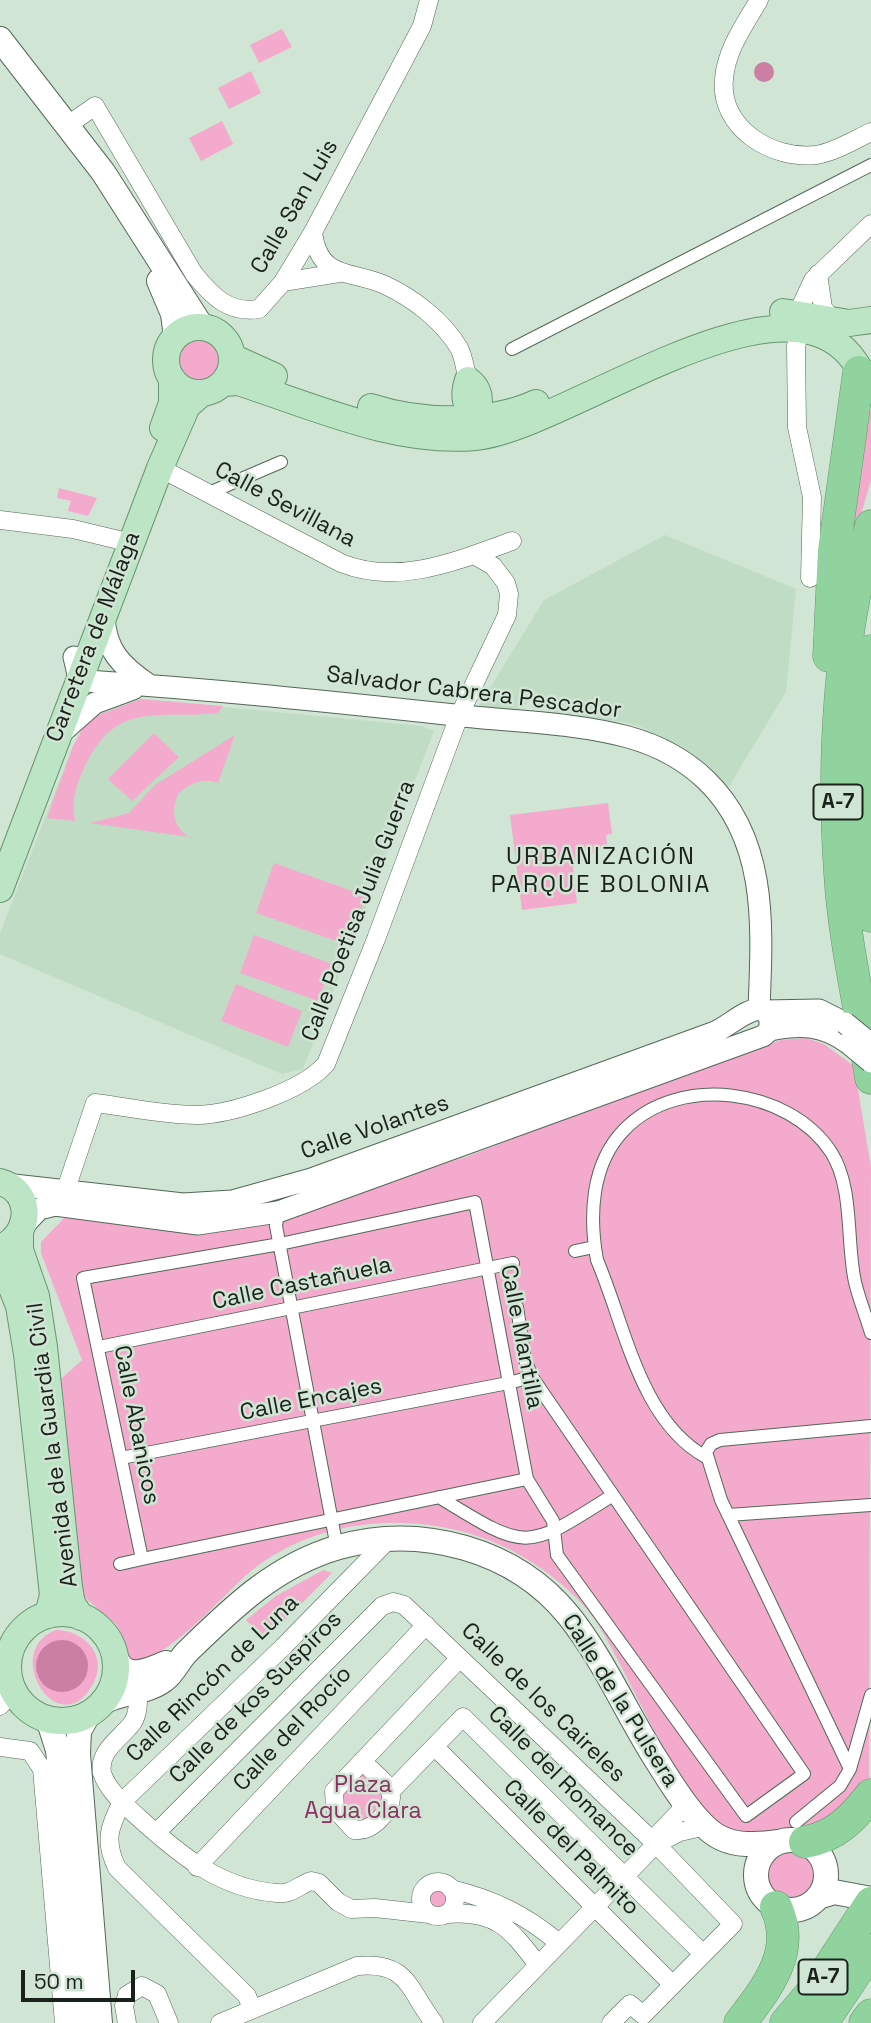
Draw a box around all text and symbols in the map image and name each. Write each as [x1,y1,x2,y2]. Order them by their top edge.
street label: Calle San Luis [245,135,345,279]
street label: Calle Sevillana [210,456,360,554]
street label: Carretera de Málaga [41,528,147,746]
street label: Salvador Cabrera Pescador [325,661,623,725]
street label: Calle Poetisa Julia Guerra [296,776,422,1046]
road number: A-7 [814,784,862,820]
district label: URBANIZACIÓN PARQUE BOLONIA [492,843,710,899]
street label: Calle Volantes [297,1090,453,1166]
street label: Calle Castañuela [210,1252,394,1316]
street label: Calle Mantilla [493,1263,549,1411]
street label: Avenida de la Guardia Civil [22,1301,84,1589]
street label: Calle Abanicos [107,1343,165,1507]
street label: Calle Encajes [238,1373,384,1427]
street label: Calle Rincón de Luna [121,1589,305,1769]
street label: Calle de kos Suspiros [164,1606,348,1790]
street label: Calle de la Pulsera [556,1609,684,1793]
street label: Calle de los Caireles [455,1617,631,1789]
street label: Calle del Rocío [228,1661,358,1797]
street label: Calle del Romance [482,1701,644,1863]
park label: Plaza Agua Clara [304,1772,422,1826]
street label: Calle del Palmito [497,1774,645,1922]
scale bar [24,1956,138,2000]
road number: A-7 [798,1960,848,1994]
text: 50 m [34,1968,84,1995]

